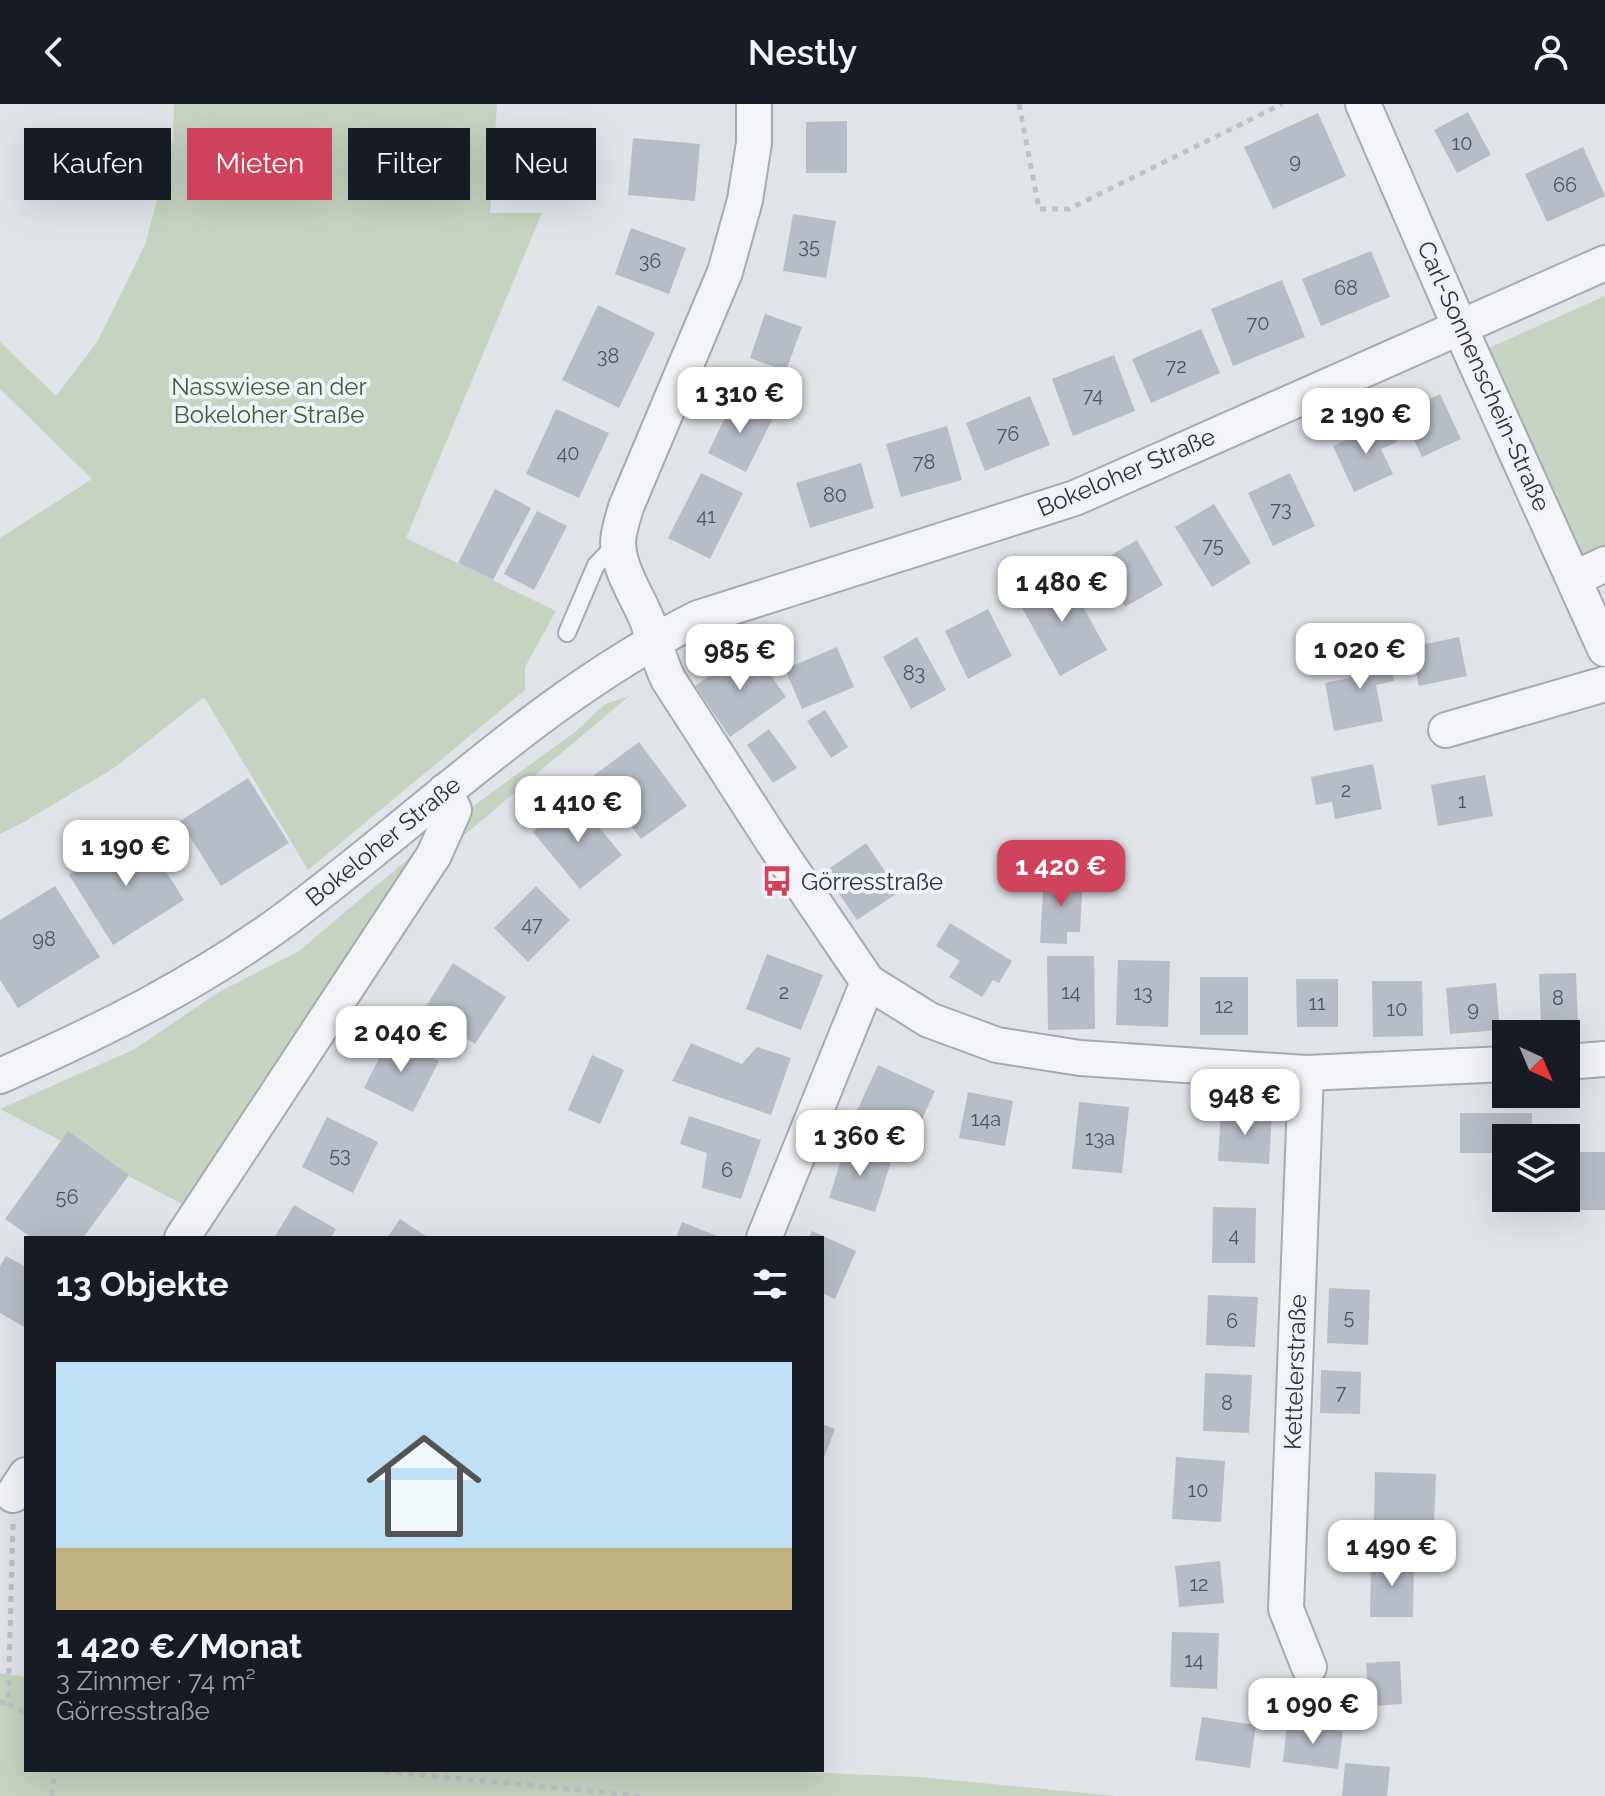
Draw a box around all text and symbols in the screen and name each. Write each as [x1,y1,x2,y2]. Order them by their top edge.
icon: back [32,30,76,74]
icon: person [1529,30,1573,74]
text: Nestly [748,31,857,73]
chip: Kaufen [24,128,171,200]
chip: Mieten [187,128,332,200]
chip: Filter [348,128,470,200]
chip: Neu [486,128,596,200]
house number: 10 [1452,131,1472,155]
house number: 9 [1289,149,1301,173]
house number: 66 [1553,173,1577,197]
house number: 35 [798,234,820,258]
street label: Carl-Sonnenschein-Straße [1411,237,1557,515]
house number: 36 [639,249,661,273]
house number: 68 [1334,276,1358,300]
house number: 70 [1247,311,1269,335]
house number: 38 [597,344,619,368]
house number: 72 [1165,354,1187,378]
pin: 1 310 € [666,367,814,435]
park label: Nasswiese an der Bokeloher Straße [171,372,367,429]
text: 1 310 € [695,378,785,408]
house number: 74 [1083,383,1103,407]
pin: 2 190 € [1292,388,1440,456]
text: 2 190 € [1320,399,1412,429]
street label: Bokeloher Straße [1033,421,1219,523]
house number: 76 [997,422,1019,446]
house number: 40 [556,441,580,465]
house number: 78 [913,450,935,474]
house number: 80 [823,483,847,507]
house number: 73 [1270,497,1292,521]
house number: 41 [696,504,716,528]
house number: 75 [1202,533,1224,557]
pin: 1 480 € [988,556,1136,624]
text: 1 480 € [1016,567,1108,597]
pin: 1 020 € [1286,623,1434,691]
pin: 985 € [684,624,796,692]
text: 1 020 € [1314,634,1406,664]
text: 985 € [704,635,776,665]
house number: 83 [903,661,925,685]
street label: Bokeloher Straße [300,770,466,912]
pin: 1 410 € [504,776,652,844]
house number: 2 [1341,778,1351,802]
text: 1 410 € [533,787,623,817]
house number: 1 [1458,789,1467,813]
pin: 1 190 € [52,820,200,888]
text: 1 190 € [81,831,171,861]
pin: 1 420 € [987,840,1135,908]
text: 1 420 € [1015,851,1107,881]
bus stop icon: Görresstraße [760,864,794,898]
place label: Görresstraße [801,867,943,896]
house number: 47 [521,912,543,936]
house number: 98 [32,927,56,951]
house number: 2 [779,980,789,1004]
house number: 14 [1061,980,1081,1004]
house number: 13 [1133,981,1153,1005]
house number: 8 [1552,986,1564,1010]
house number: 11 [1308,991,1326,1015]
house number: 12 [1215,994,1233,1018]
house number: 10 [1387,997,1407,1021]
house number: 9 [1467,997,1479,1021]
pin: 2 040 € [327,1006,475,1074]
text: 2 040 € [354,1017,448,1047]
north arrow [1492,1020,1580,1108]
map controls [1492,1020,1580,1212]
pin: 948 € [1189,1069,1301,1137]
text: 948 € [1209,1080,1281,1110]
house number: 14a [971,1107,1001,1131]
pin: 1 360 € [786,1110,934,1178]
text: 1 360 € [814,1121,906,1151]
button: layers [1492,1124,1580,1212]
house number: 13a [1085,1126,1115,1150]
house number: 53 [329,1143,351,1167]
house number: 6 [721,1158,733,1182]
house number: 56 [56,1185,78,1209]
house number: 4 [1229,1223,1240,1247]
icon: filters [748,1262,792,1306]
text: 13 Objekte [56,1264,229,1304]
street label: Kettelerstraße [1278,1294,1312,1450]
house number: 5 [1344,1305,1355,1329]
house number: 6 [1226,1309,1238,1333]
house number: 7 [1336,1380,1347,1404]
house number: 8 [1221,1391,1233,1415]
icon: home [352,1414,496,1558]
house number: 10 [1188,1478,1208,1502]
pin: 1 490 € [1318,1520,1466,1588]
text: 1 490 € [1346,1531,1438,1561]
house number: 12 [1190,1572,1208,1596]
text: 1 420 €/Monat [56,1626,302,1666]
house number: 14 [1184,1648,1204,1672]
text: 3 Zimmer · 74 m² [56,1666,256,1696]
pin: 1 090 € [1239,1678,1387,1746]
text: 1 090 € [1266,1689,1360,1719]
text: Görresstraße [56,1696,210,1726]

